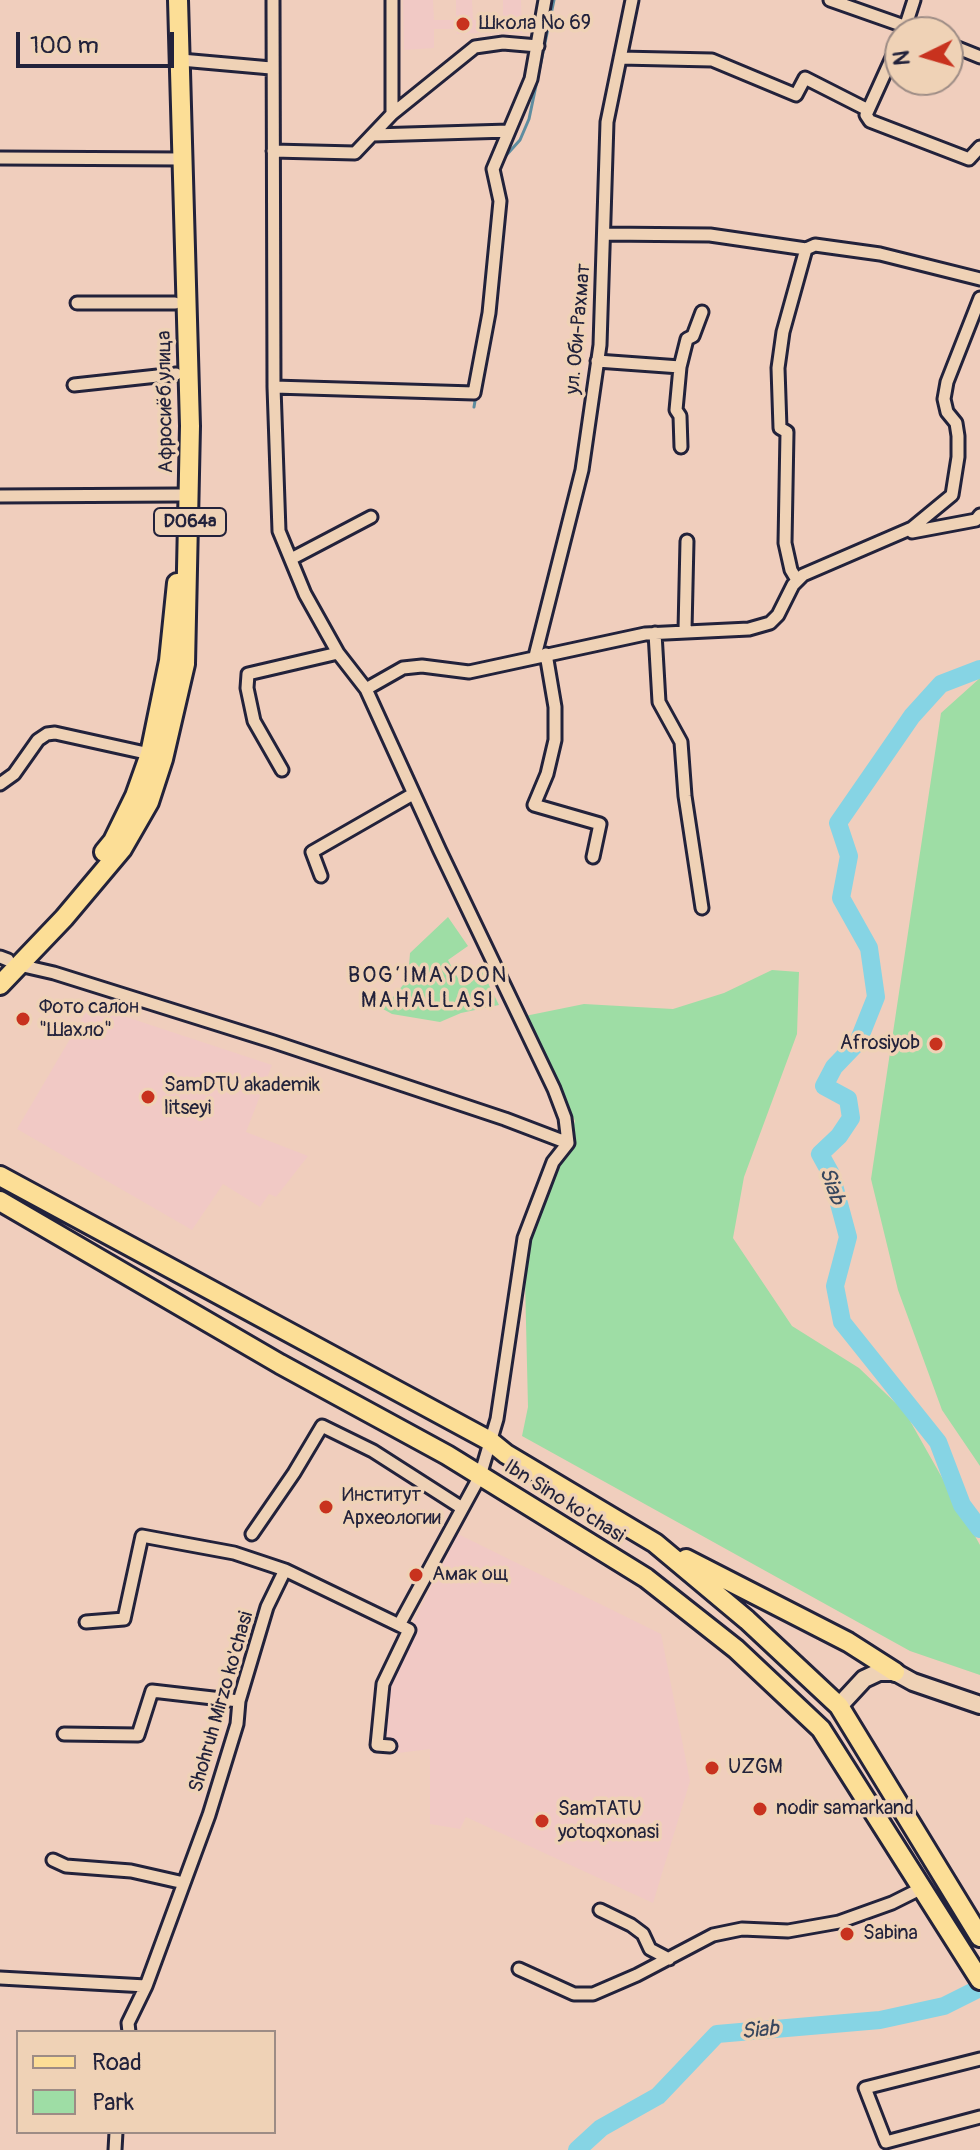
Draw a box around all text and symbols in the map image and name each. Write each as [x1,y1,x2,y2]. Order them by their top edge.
place label: Школа № 69 [479,12,591,36]
marker: Школа № 69 [454,15,472,33]
scale bar [20,16,178,66]
north arrow [884,16,964,96]
text: 100 m [30,31,99,60]
text: N [887,49,917,67]
street label: ул. Оби-Рахмат [561,263,597,395]
street label: Афросиёб улица [153,330,179,474]
road number: D064a [154,508,226,536]
district label: BOG‘IMAYDON MAHALLASI [348,963,508,1014]
place label: Фото салон "Шахло" [39,996,139,1043]
marker: Фото салон "Шахло" [14,1010,32,1028]
place label: Afrosiyob [840,1032,920,1056]
marker: Afrosiyob [927,1035,945,1053]
place label: SamDTU akademik litseyi [164,1074,320,1121]
marker: SamDTU akademik litseyi [139,1088,157,1106]
water label: Siab [812,1164,850,1208]
street label: Ibn Sino ko'chasi [499,1455,629,1549]
place label: Институт Археологии [342,1484,441,1531]
marker: Институт Археологии [317,1498,335,1516]
place label: Амак ощ [432,1563,509,1587]
marker: Амак ощ [407,1566,425,1584]
street label: Shohruh Mirzo ko'chasi [185,1609,259,1795]
place label: UZGM [728,1756,783,1780]
marker: UZGM [703,1759,721,1777]
place label: nodir samarkand [776,1797,914,1821]
place label: SamTATU yotoqxonasi [558,1798,659,1845]
marker: nodir samarkand [751,1800,769,1818]
marker: SamTATU yotoqxonasi [533,1812,551,1830]
place label: Sabina [863,1922,918,1946]
marker: Sabina [838,1925,856,1943]
water label: Siab [740,2016,780,2046]
legend [16,2030,276,2134]
text: Road [92,2048,142,2077]
text: Park [92,2088,134,2117]

